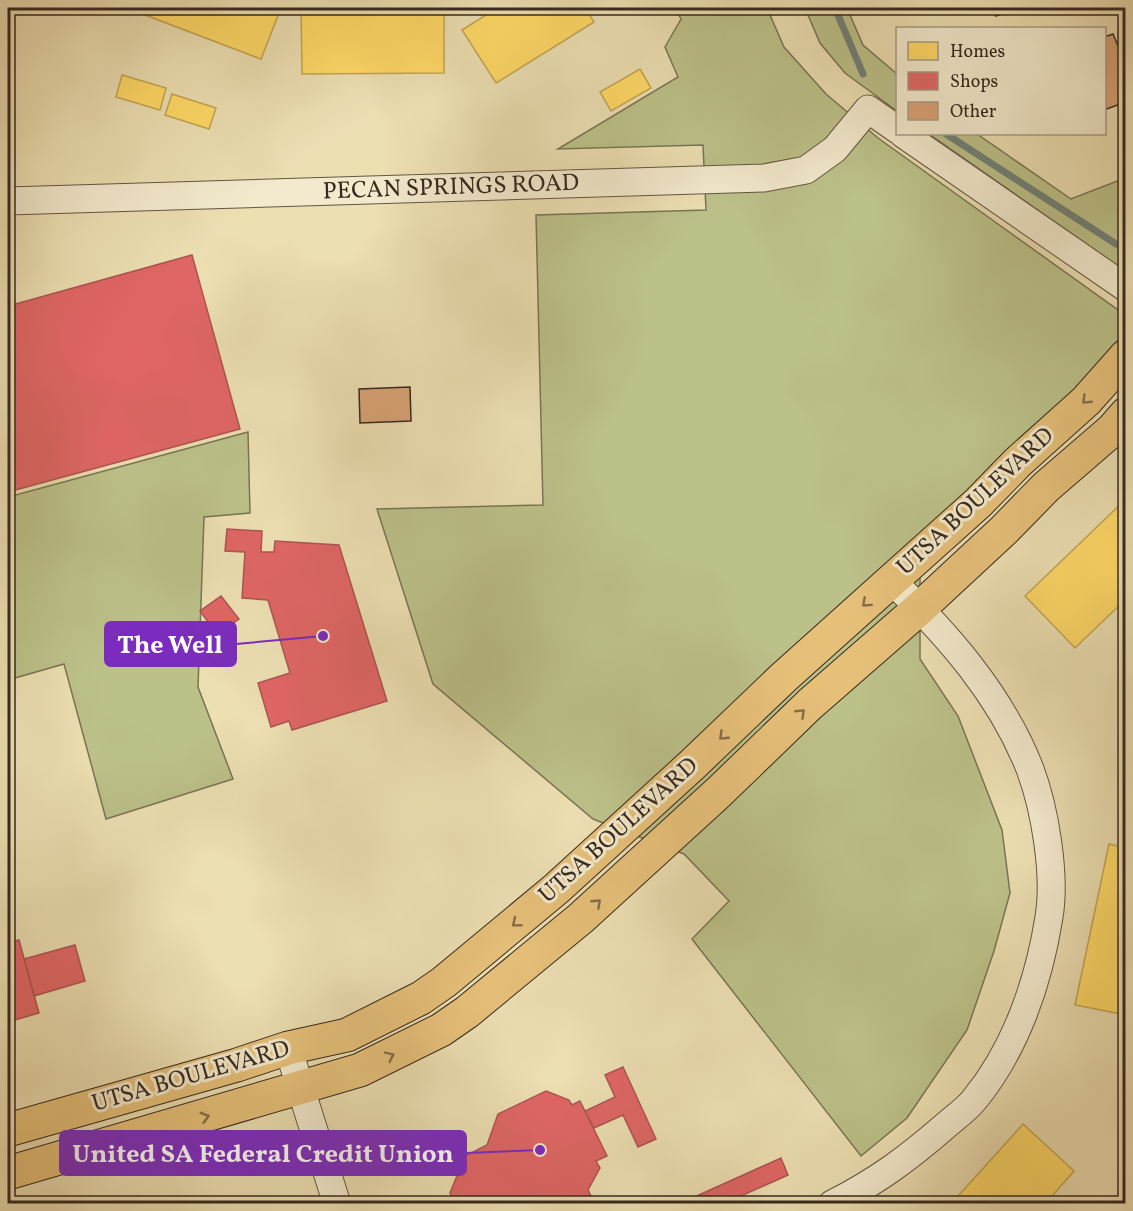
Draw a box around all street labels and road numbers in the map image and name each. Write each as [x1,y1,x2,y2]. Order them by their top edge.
street label: PECAN SPRINGS ROAD [322,167,580,209]
street label: UTSA BOULEVARD [890,420,1062,584]
street label: UTSA BOULEVARD [532,750,706,912]
street label: UTSA BOULEVARD [88,1032,294,1122]

